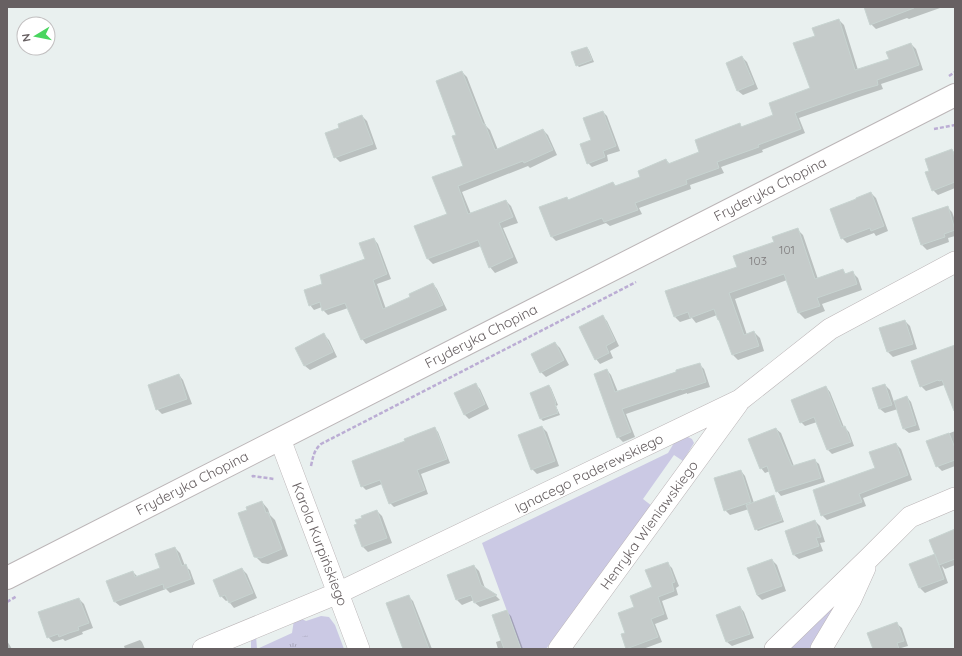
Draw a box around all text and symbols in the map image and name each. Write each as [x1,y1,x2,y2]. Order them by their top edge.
north arrow [16,16,56,56]
text: N [19,33,34,43]
street label: Fryderyka Chopina [711,153,829,225]
house number: 101 [779,242,795,257]
house number: 103 [749,253,767,268]
street label: Fryderyka Chopina [422,300,540,372]
street label: Ignacego Paderewskiego [512,429,666,517]
street label: Fryderyka Chopina [133,447,251,519]
street label: Henryka Wieniawskiego [596,457,702,593]
street label: Karola Kurpińskiego [288,480,352,608]

